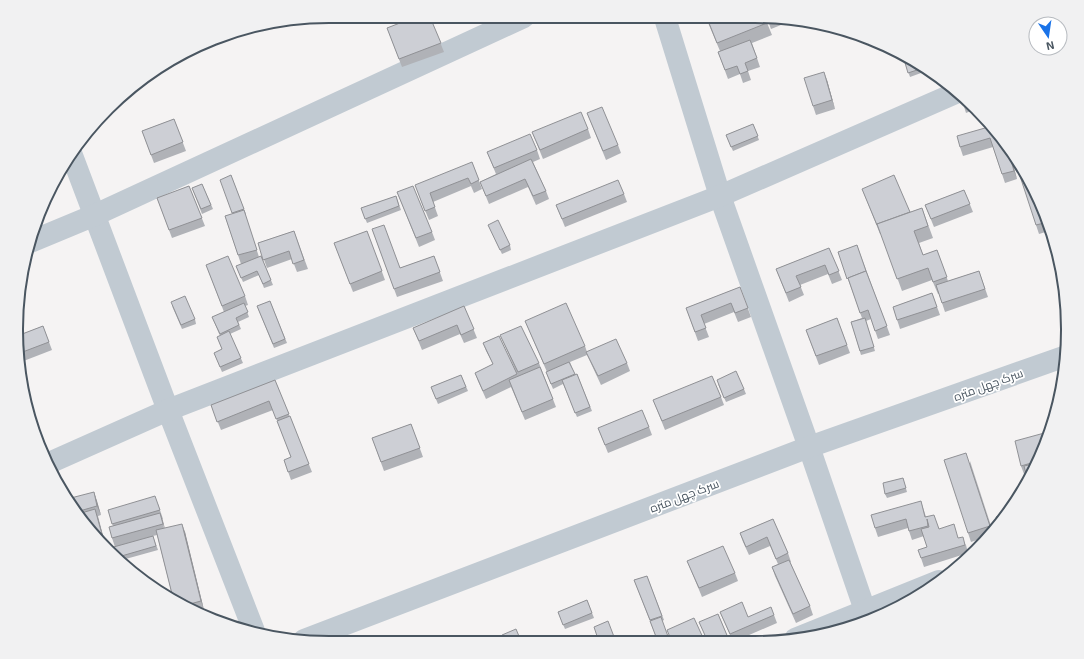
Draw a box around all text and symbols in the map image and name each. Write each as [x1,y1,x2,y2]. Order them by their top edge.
north arrow [1028,16,1068,56]
text: N [1045,39,1056,53]
street label: سرک چهل متره [951,365,1026,406]
street label: سرک چهل متره [647,475,722,517]

